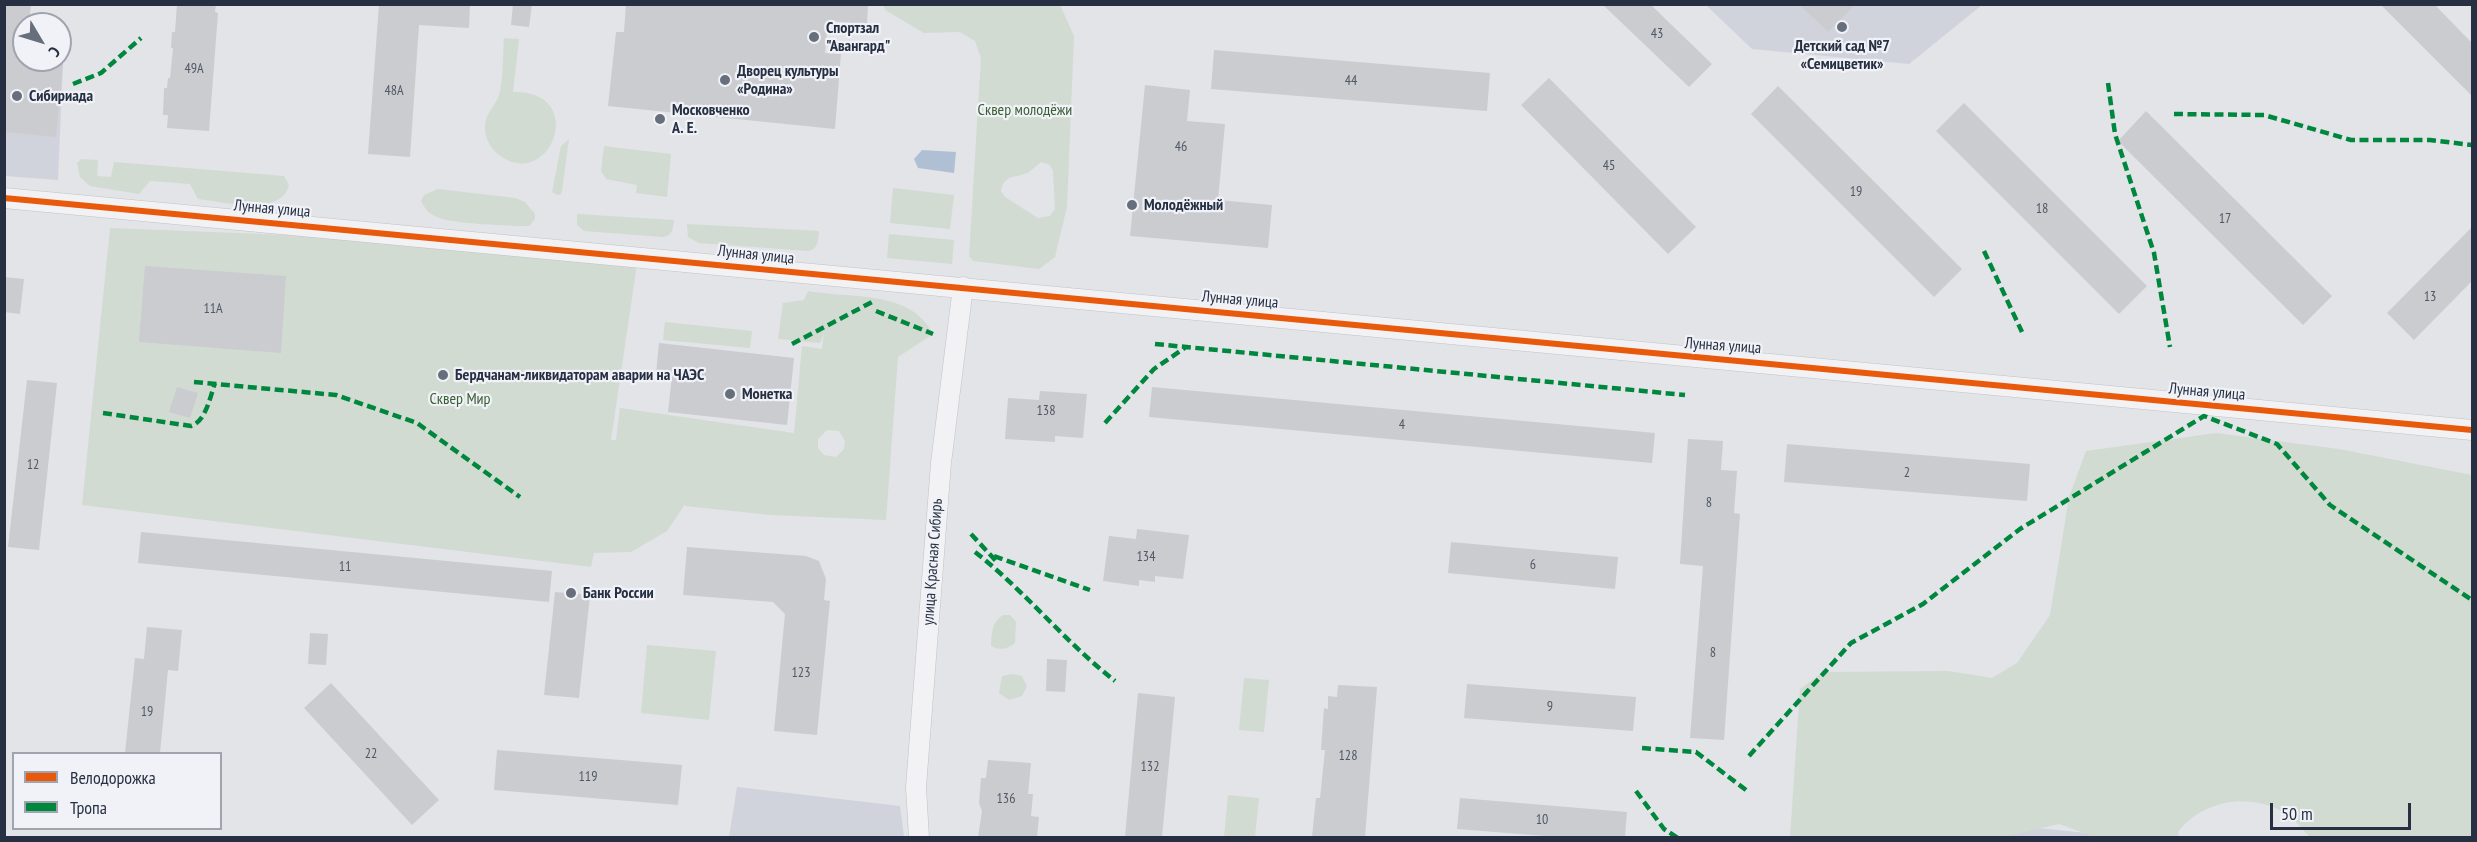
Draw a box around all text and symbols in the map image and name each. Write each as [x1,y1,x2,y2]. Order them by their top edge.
north arrow [12,12,72,72]
place label: Спортзал "Авангард" [826,18,890,56]
marker: Детский сад №7 «Семицветик» [1835,20,1849,34]
house number: 43 [1651,26,1663,42]
marker: Спортзал "Авангард" [807,30,821,44]
place label: Детский сад №7 «Семицветик» [1794,36,1890,74]
text: С [44,43,65,61]
house number: 49А [184,61,204,77]
place label: Дворец культуры «Родина» [737,61,838,99]
marker: Дворец культуры «Родина» [718,73,732,87]
house number: 44 [1345,73,1357,89]
house number: 48А [384,83,404,99]
place label: Сибириада [29,86,93,106]
marker: Сибириада [10,89,24,103]
place label: Московченко А. Е. [672,100,750,138]
park label: Сквер молодёжи [978,100,1072,120]
marker: Московченко А. Е. [653,112,667,126]
house number: 46 [1175,139,1187,155]
house number: 45 [1603,158,1615,174]
house number: 19 [1850,184,1862,200]
place label: Молодёжный [1144,195,1223,215]
street label: Лунная улица [233,196,311,222]
marker: Молодёжный [1125,198,1139,212]
house number: 18 [2036,201,2048,217]
house number: 17 [2219,211,2231,227]
street label: Лунная улица [717,241,795,269]
street label: Лунная улица [1201,287,1279,313]
house number: 13 [2424,289,2436,305]
house number: 11А [203,301,223,317]
street label: Лунная улица [1684,334,1762,358]
place label: Бердчанам-ликвидаторам аварии на ЧАЭС [455,365,704,385]
marker: Бердчанам-ликвидаторам аварии на ЧАЭС [436,368,450,382]
street label: Лунная улица [2168,379,2246,405]
place label: Монетка [742,384,792,404]
marker: Монетка [723,387,737,401]
park label: Сквер Мир [429,389,491,409]
house number: 138 [1037,403,1055,419]
house number: 4 [1399,417,1405,433]
house number: 12 [27,457,39,473]
house number: 2 [1904,465,1910,481]
house number: 8 [1706,495,1712,511]
street label: улица Красная Сибирь [919,498,947,626]
house number: 134 [1137,549,1155,565]
house number: 6 [1530,557,1536,573]
house number: 11 [339,559,351,575]
place label: Банк России [583,583,654,603]
marker: Банк России [564,586,578,600]
house number: 8 [1710,645,1716,661]
house number: 123 [792,665,810,681]
house number: 9 [1547,699,1553,715]
house number: 19 [141,704,153,720]
house number: 22 [365,746,377,762]
house number: 128 [1339,748,1357,764]
legend [12,752,222,830]
house number: 132 [1141,759,1159,775]
text: Велодорожка [70,766,156,789]
house number: 119 [579,769,597,785]
house number: 136 [997,791,1015,807]
scale bar [2273,791,2414,829]
text: Тропа [70,796,107,819]
text: 50 m [2281,802,2313,825]
house number: 10 [1536,812,1548,828]

